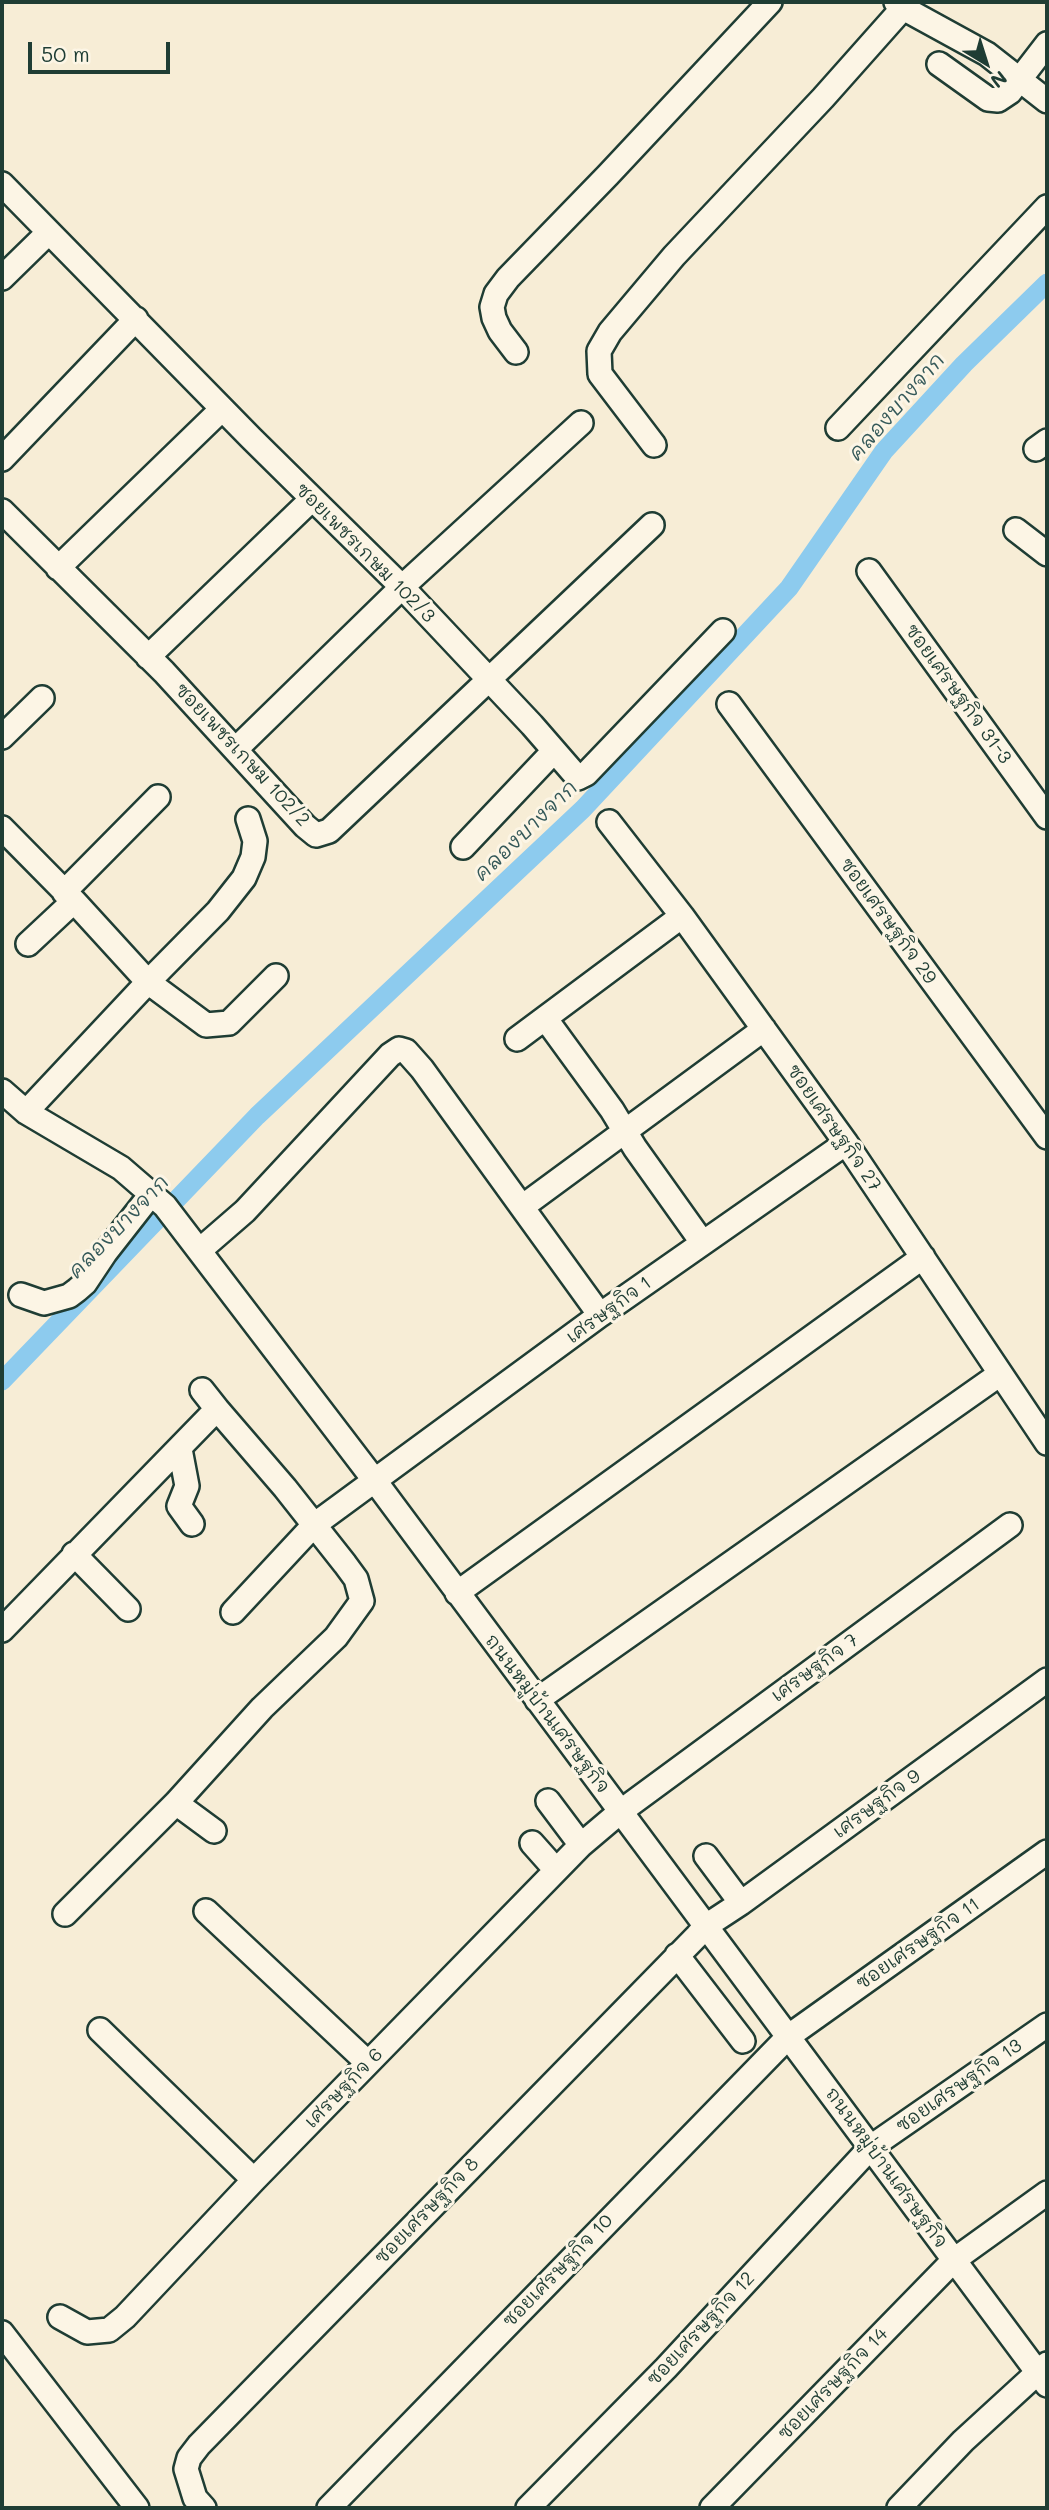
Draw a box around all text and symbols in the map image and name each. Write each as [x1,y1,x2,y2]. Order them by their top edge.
scale bar [32,28,173,72]
north arrow [951,28,1021,98]
text: 50 m [41,40,90,67]
text: N [986,66,1013,94]
water label: คลองบางจาก [843,348,951,466]
street label: ซอยเพชรเกษม 102/3 [290,478,440,628]
street label: ซอยเศรษฐกิจ 31-3 [900,620,1016,768]
street label: ซอยเพชรเกษม 102/2 [170,679,314,831]
water label: คลองบางจาก [469,775,583,887]
street label: ซอยเศรษฐกิจ 29 [835,854,941,988]
street label: ซอยเศรษฐกิจ 27 [782,1060,886,1196]
water label: คลองบางจาก [63,1170,175,1284]
street label: เศรษฐกิจ 1 [562,1272,656,1348]
street label: เศรษฐกิจ 7 [767,1629,863,1707]
street label: ถนนหมู่บ้านเศรษฐกิจ [480,1630,614,1798]
street label: เศรษฐกิจ 9 [829,1765,925,1843]
street label: ซอยเศรษฐกิจ 11 [852,1893,984,1995]
street label: ซอยเศรษฐกิจ 13 [892,2034,1026,2138]
street label: เศรษฐกิจ 6 [300,2043,388,2133]
street label: ถนนหมู่บ้านเศรษฐกิจ [820,2083,952,2253]
street label: ซอยเศรษฐกิจ 8 [370,2153,484,2269]
street label: ซอยเศรษฐกิจ 10 [498,2210,618,2332]
street label: ซอยเศรษฐกิจ 12 [642,2267,760,2391]
street label: ซอยเศรษฐกิจ 14 [773,2323,893,2445]

